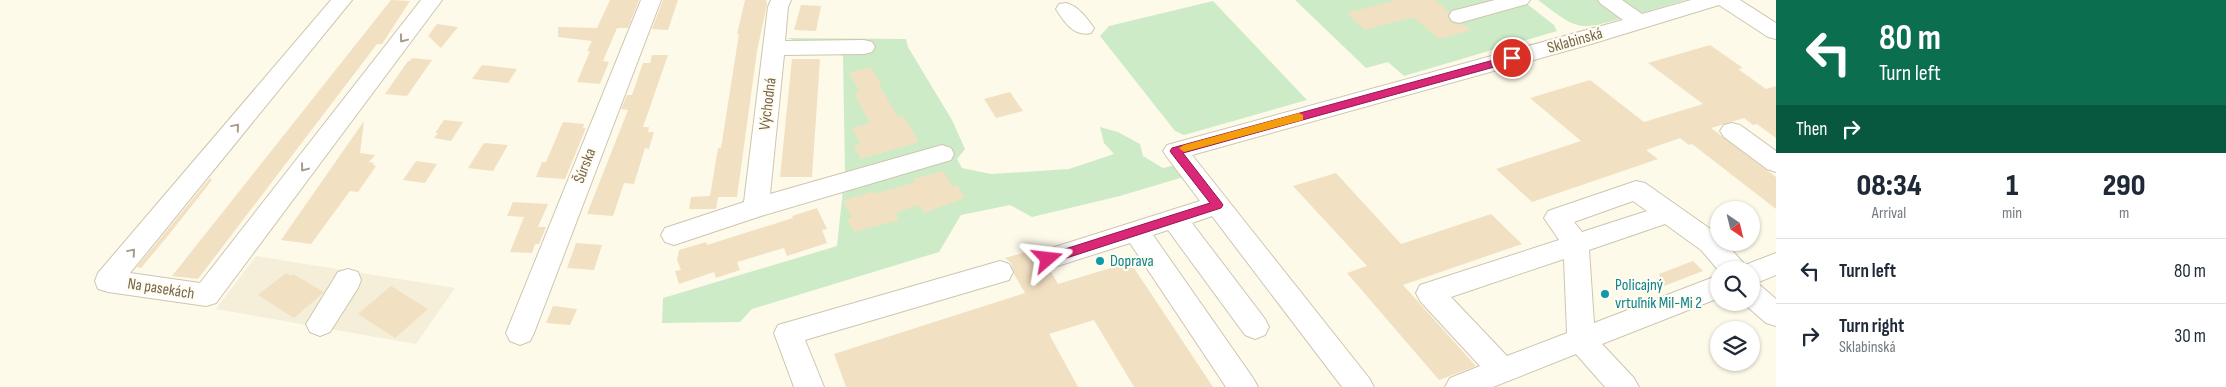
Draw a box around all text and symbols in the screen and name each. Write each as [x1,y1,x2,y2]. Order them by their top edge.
text: 80 m [1879,17,1941,60]
icon: left [1796,20,1861,85]
street label: Sklabinská [1545,24,1605,58]
one-way arrow [400,33,409,43]
pin [1491,37,1533,79]
icon: arrive [1498,44,1526,72]
text: Turn left [1879,60,1941,87]
street label: Východná [755,77,781,131]
icon: right [1837,115,1865,143]
text: Then [1796,118,1827,141]
one-way arrow [231,124,239,133]
street label: Šúrska [570,146,600,186]
one-way arrow [301,162,310,172]
text: 08:34 [1857,168,1922,204]
text: 1 [2006,168,2018,204]
text: 290 [2103,168,2145,204]
north arrow [1710,201,1760,251]
map controls [1710,201,1760,371]
text: Arrival [1872,204,1906,223]
text: min [2002,204,2022,223]
text: m [2119,204,2129,223]
position arrow [1021,232,1073,284]
one-way arrow [127,249,135,258]
place label: Doprava [1110,252,1154,271]
marker: Doprava [1094,255,1106,267]
icon: left [1796,257,1824,285]
text: Turn left [1839,260,1896,283]
text: 80 m [2174,260,2206,283]
button: search [1710,261,1760,311]
street label: Na pasekách [126,274,196,304]
place label: Policajný vrtuľník Mil-Mi 2 [1615,276,1702,313]
marker: Policajný vrtuľník Mil-Mi 2 [1599,288,1611,300]
text: Turn right [1839,315,1904,338]
button: layers [1710,321,1760,371]
icon: right [1796,322,1824,350]
text: 30 m [2174,325,2206,348]
text: Sklabinská [1839,338,1896,357]

